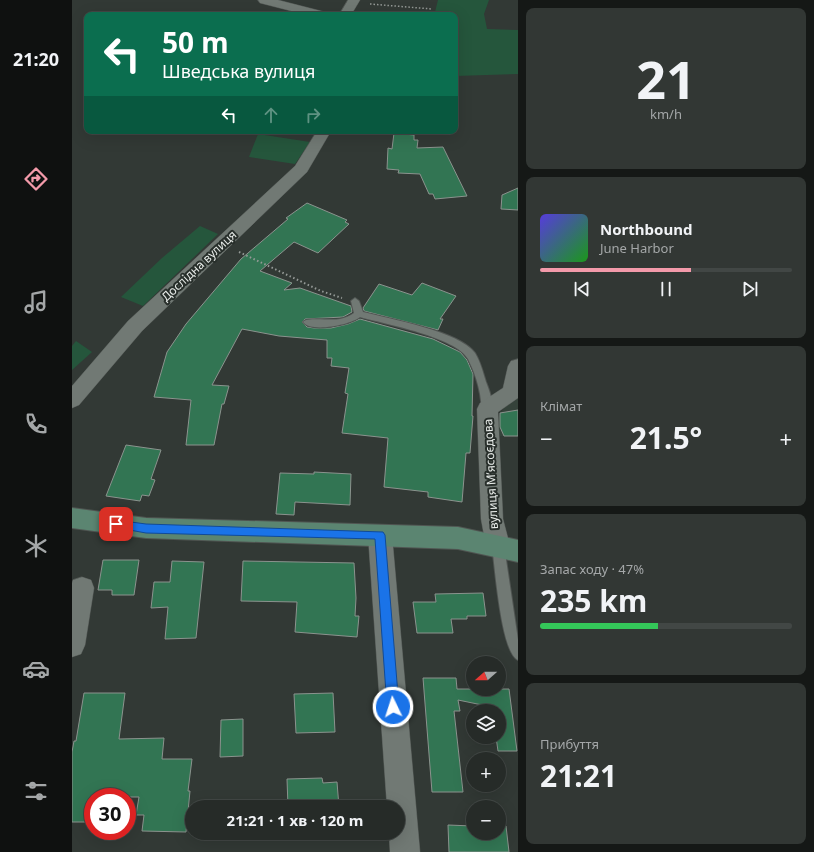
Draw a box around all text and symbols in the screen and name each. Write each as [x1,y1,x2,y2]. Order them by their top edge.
text: 50 m [162,23,229,61]
icon: left [96,28,148,80]
text: 21 [636,43,696,114]
text: 21:20 [13,47,59,71]
text: Шведська вулиця [162,59,315,83]
icon: left [218,104,240,126]
icon: ahead [260,104,282,126]
icon: right [302,104,324,126]
text: km/h [650,105,682,123]
icon: directions [22,165,50,193]
text: Northbound [600,219,692,239]
street label: Дослідна вулиця [157,226,240,305]
text: June Harbor [600,239,674,257]
icon: previous [571,278,593,300]
icon: pause [655,278,677,300]
icon: next [739,278,761,300]
icon: music [22,288,50,316]
text: Клімат [540,397,582,415]
icon: phone [22,410,50,438]
text: 21.5° [630,417,702,458]
street label: вулиця Мʼясоєдова [479,418,502,530]
text: − [540,423,553,453]
text: + [779,423,792,453]
pin [99,507,133,541]
icon: arrive [105,513,127,535]
icon: climate [22,532,50,560]
text: Запас ходу · 47% [540,560,644,578]
text: 235 km [540,580,647,621]
icon: car [22,655,50,683]
north arrow [466,656,506,696]
map controls [466,656,506,840]
position arrow [372,686,414,728]
button: layers [466,704,506,744]
text: Прибуття [540,735,599,753]
button: + [466,752,506,792]
text: 21:21 [540,755,617,796]
icon: filters [22,777,50,805]
speed limit sign: 30 [84,788,136,840]
button: − [466,800,506,840]
text: 21:21 · 1 хв · 120 m [227,810,363,830]

